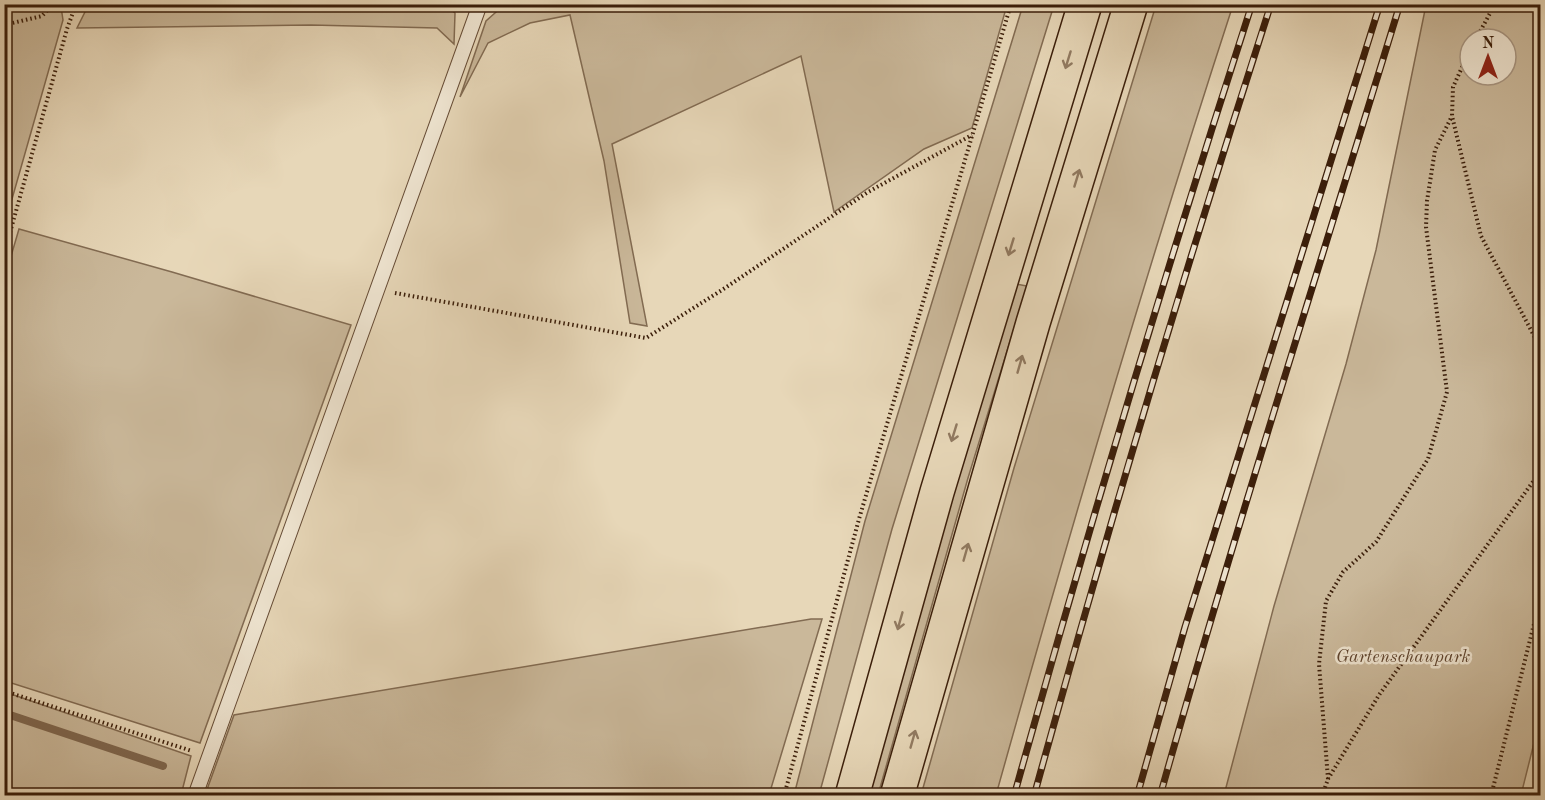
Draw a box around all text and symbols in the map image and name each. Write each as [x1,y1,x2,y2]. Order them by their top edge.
north arrow [1458,27,1518,87]
text: N [1482,36,1495,52]
one-way arrow [1062,50,1073,69]
one-way arrow [1072,169,1083,188]
one-way arrow [1005,237,1016,256]
one-way arrow [1015,355,1027,374]
one-way arrow [948,424,959,443]
one-way arrow [961,543,972,562]
one-way arrow [894,611,906,630]
park label: Gartenschaupark [1336,648,1470,666]
one-way arrow [907,730,919,749]

